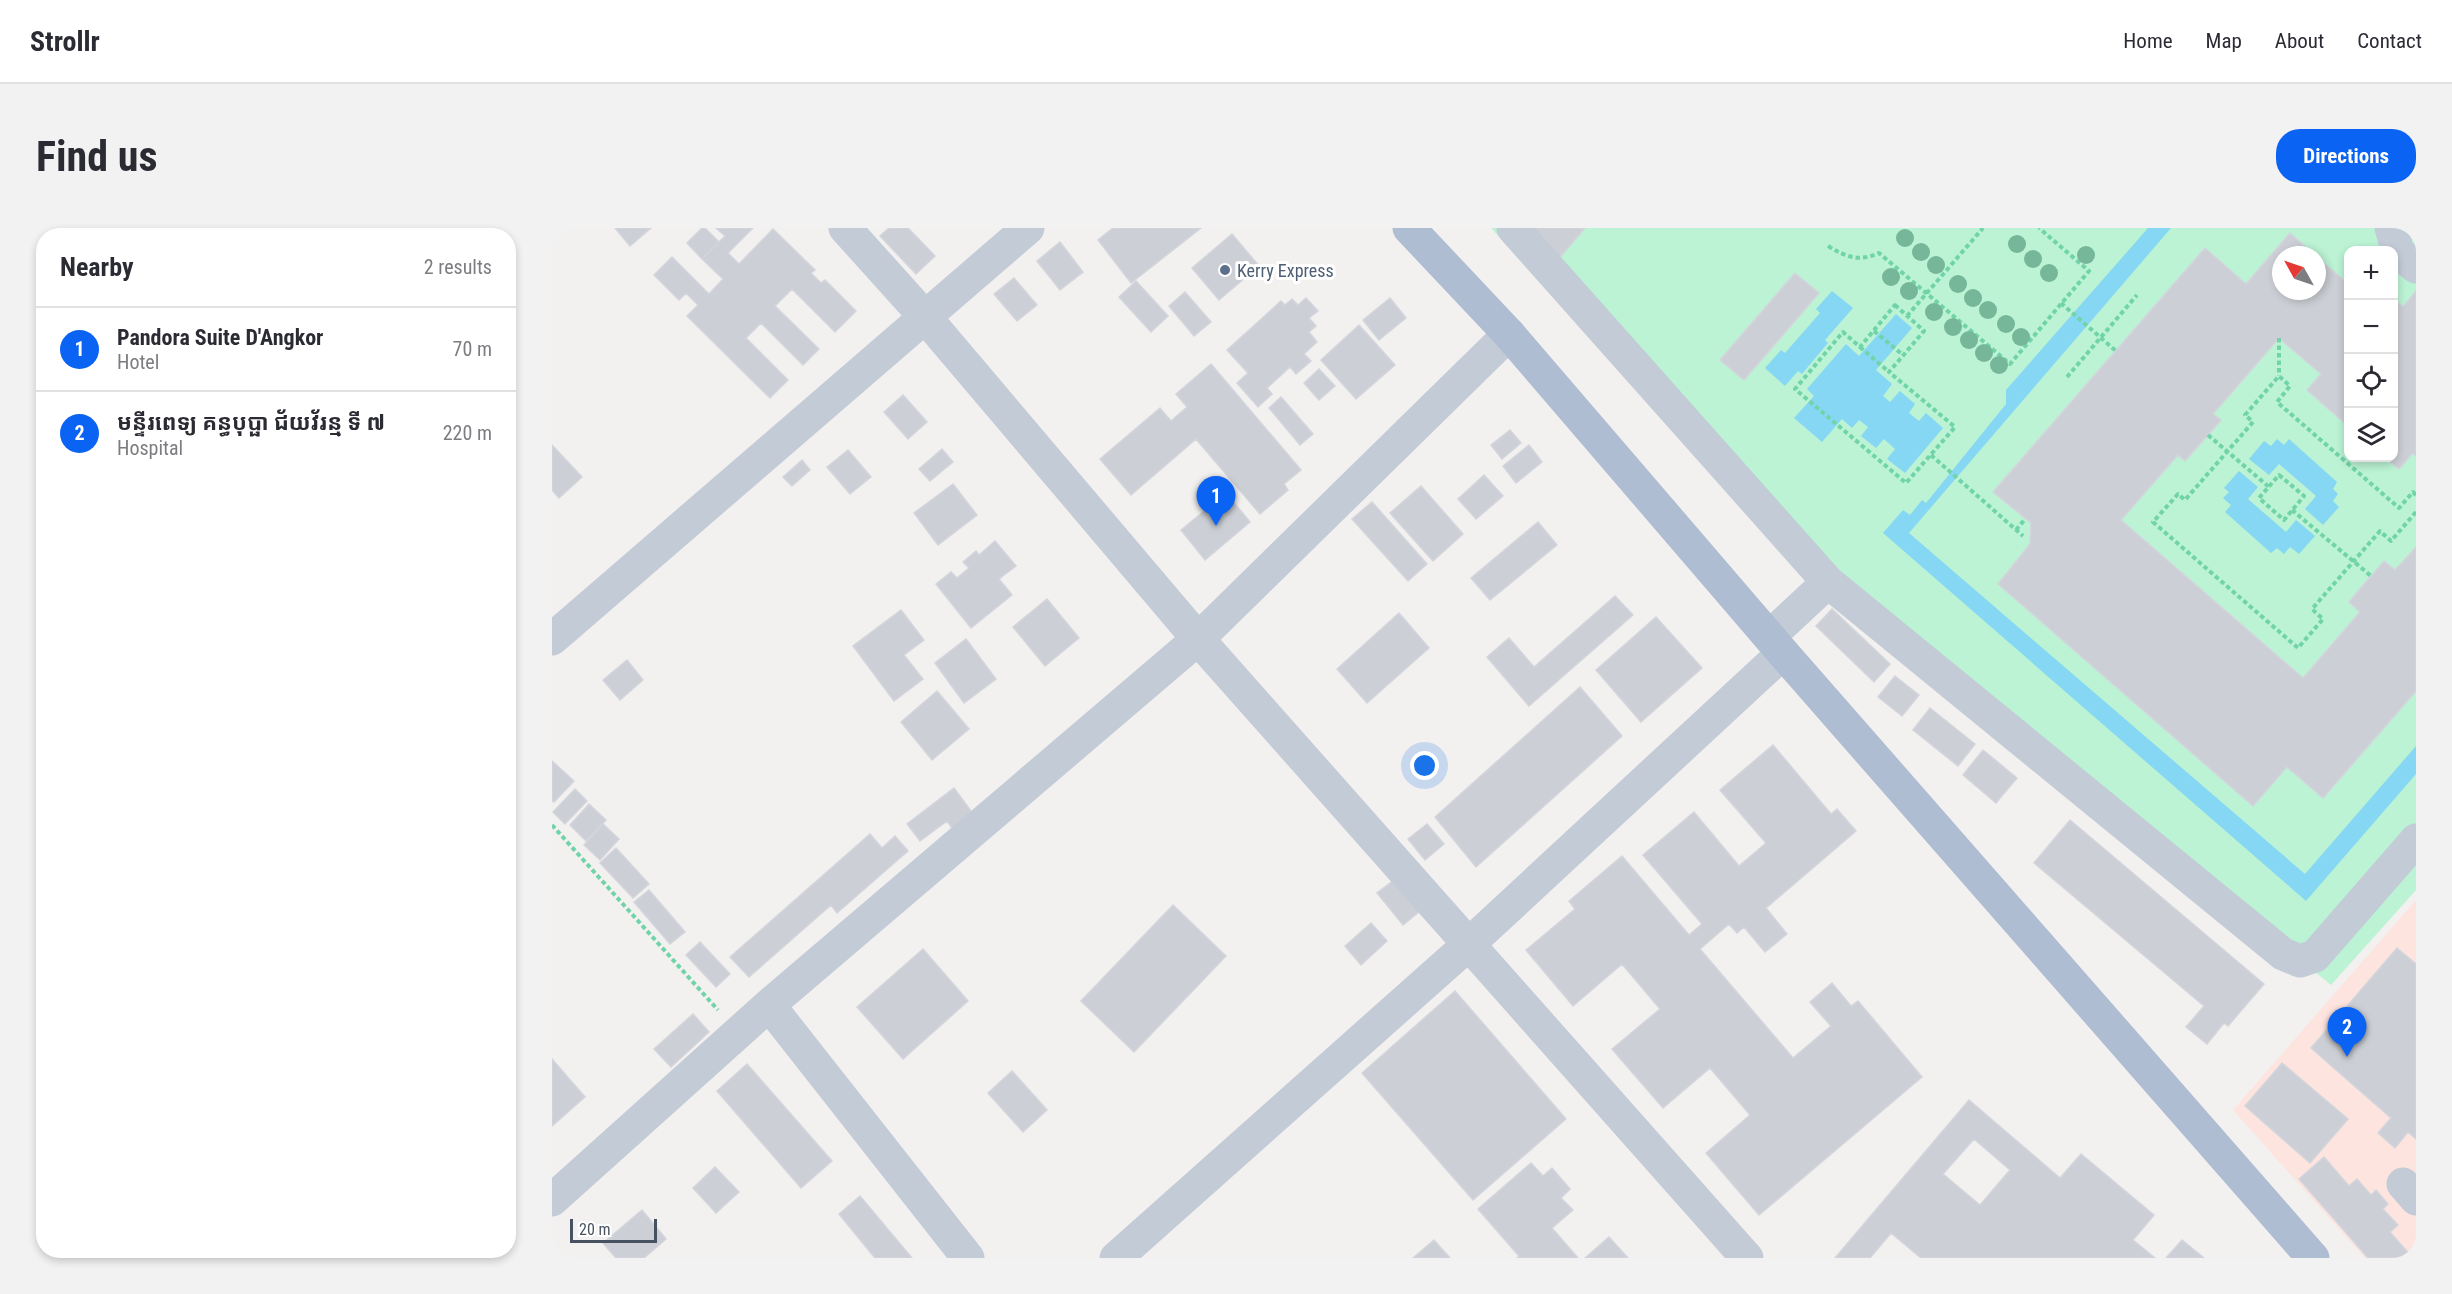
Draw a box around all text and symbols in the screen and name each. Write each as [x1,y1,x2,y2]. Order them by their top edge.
text: Strollr [30,25,100,58]
text: Home [2123,29,2173,53]
text: Map [2206,29,2242,53]
text: About [2275,29,2324,53]
text: Contact [2357,29,2422,53]
button: Directions [2276,129,2416,183]
text: Find us [36,132,157,181]
north arrow [2272,246,2326,300]
map controls [2344,246,2398,462]
button: + [2344,246,2398,300]
text: Nearby [60,252,134,282]
text: 2 results [424,255,492,279]
place label: Kerry Express [1237,260,1334,281]
marker: Kerry Express [1218,263,1232,277]
button: − [2344,300,2398,354]
text: Pandora Suite D'Angkor [117,325,323,350]
text: 1 [74,337,85,361]
text: 70 m [453,337,492,361]
text: Hotel [117,350,159,374]
button: locate [2344,354,2398,408]
button: layers [2344,408,2398,462]
text: មន្ទីរពេទ្យ គន្ធបុប្ផា ជ័យវ័រន្ម ទី ៧ [117,410,385,435]
text: 2 [74,421,85,445]
text: 220 m [443,421,492,445]
text: Hospital [117,436,183,460]
pin: 1 [1196,476,1236,526]
your location [1410,751,1439,780]
pin: 2 [2328,1008,2366,1057]
scale bar [570,1216,657,1244]
text: 20 m [579,1220,611,1239]

